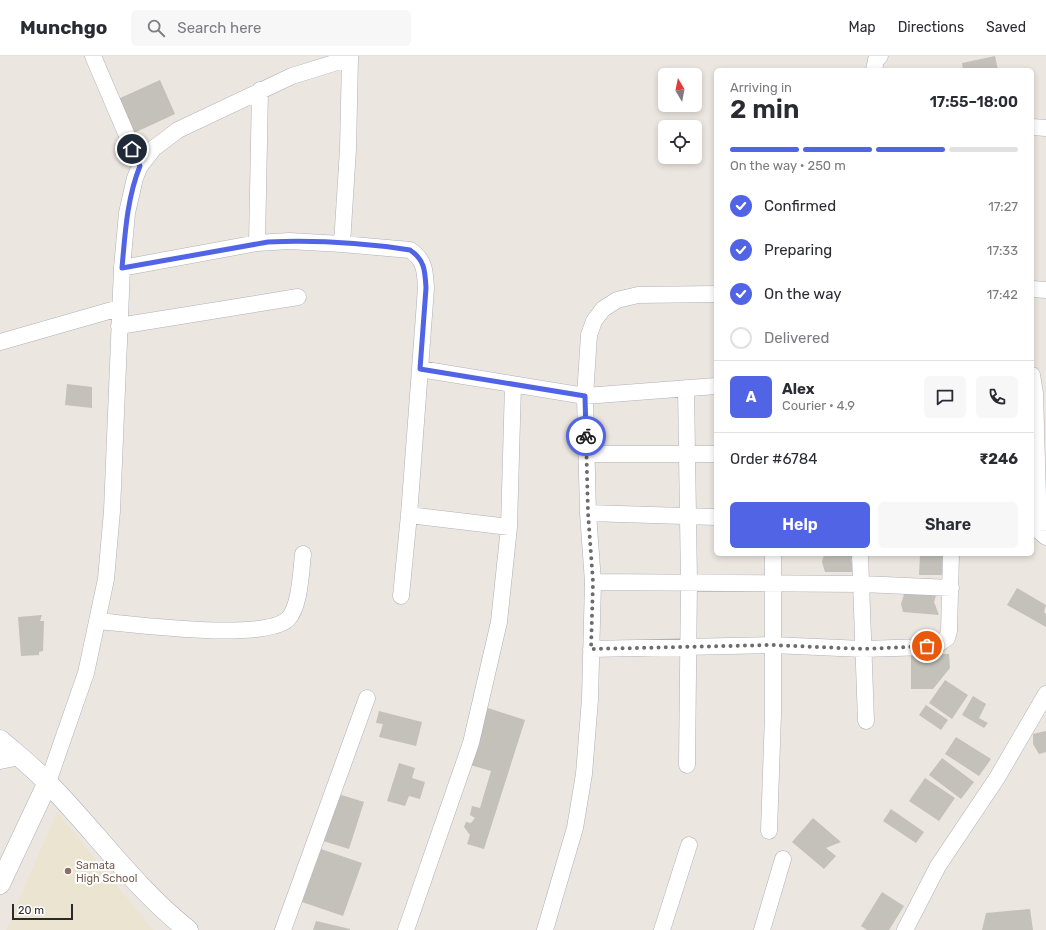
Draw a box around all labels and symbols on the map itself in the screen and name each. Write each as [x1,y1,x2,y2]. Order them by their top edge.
north arrow [658,68,702,112]
pin [115,132,149,166]
courier [566,416,606,456]
pin [910,629,944,663]
place label: Samata High School [76,859,137,885]
marker: Samata High School [63,866,73,876]
scale bar [12,902,73,921]

